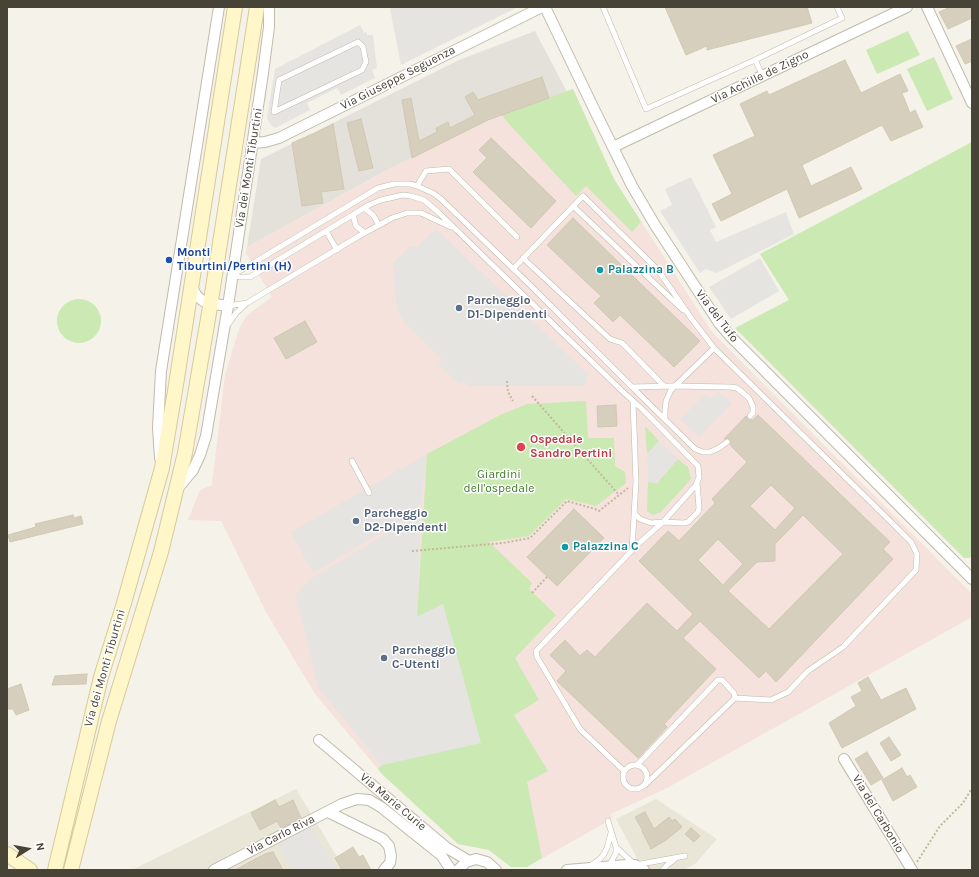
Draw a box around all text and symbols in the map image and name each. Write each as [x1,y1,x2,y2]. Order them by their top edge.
street label: Via Giuseppe Seguenza [338,43,458,113]
street label: Via Achille de Zigno [709,47,811,107]
street label: Via dei Monti Tiburtini [232,107,266,229]
place label: Monti Tiburtini/Pertini (H) [177,246,292,274]
marker: Monti Tiburtini/Pertini (H) [164,255,174,265]
place label: Palazzina B [608,263,674,277]
marker: Palazzina B [595,265,605,275]
street label: Via del Tufo [692,287,742,345]
place label: Parcheggio D1-Dipendenti [467,294,547,322]
marker: Parcheggio D1-Dipendenti [454,303,464,313]
place label: Ospedale Sandro Pertini [530,433,612,461]
marker: Ospedale Sandro Pertini [515,441,527,453]
park label: Giardini dell'ospedale [464,468,534,496]
place label: Parcheggio D2-Dipendenti [364,507,447,535]
marker: Parcheggio D2-Dipendenti [351,516,361,526]
place label: Palazzina C [573,540,639,554]
marker: Palazzina C [560,542,570,552]
street label: Via dei Monti Tiburtini [81,608,129,728]
place label: Parcheggio C-Utenti [392,644,456,672]
marker: Parcheggio C-Utenti [379,653,389,663]
street label: Via Marie Curie [357,770,429,834]
street label: Via del Carbonio [849,772,907,856]
street label: Via Carlo Riva [245,812,317,858]
north arrow [8,829,48,869]
text: N [33,841,47,852]

